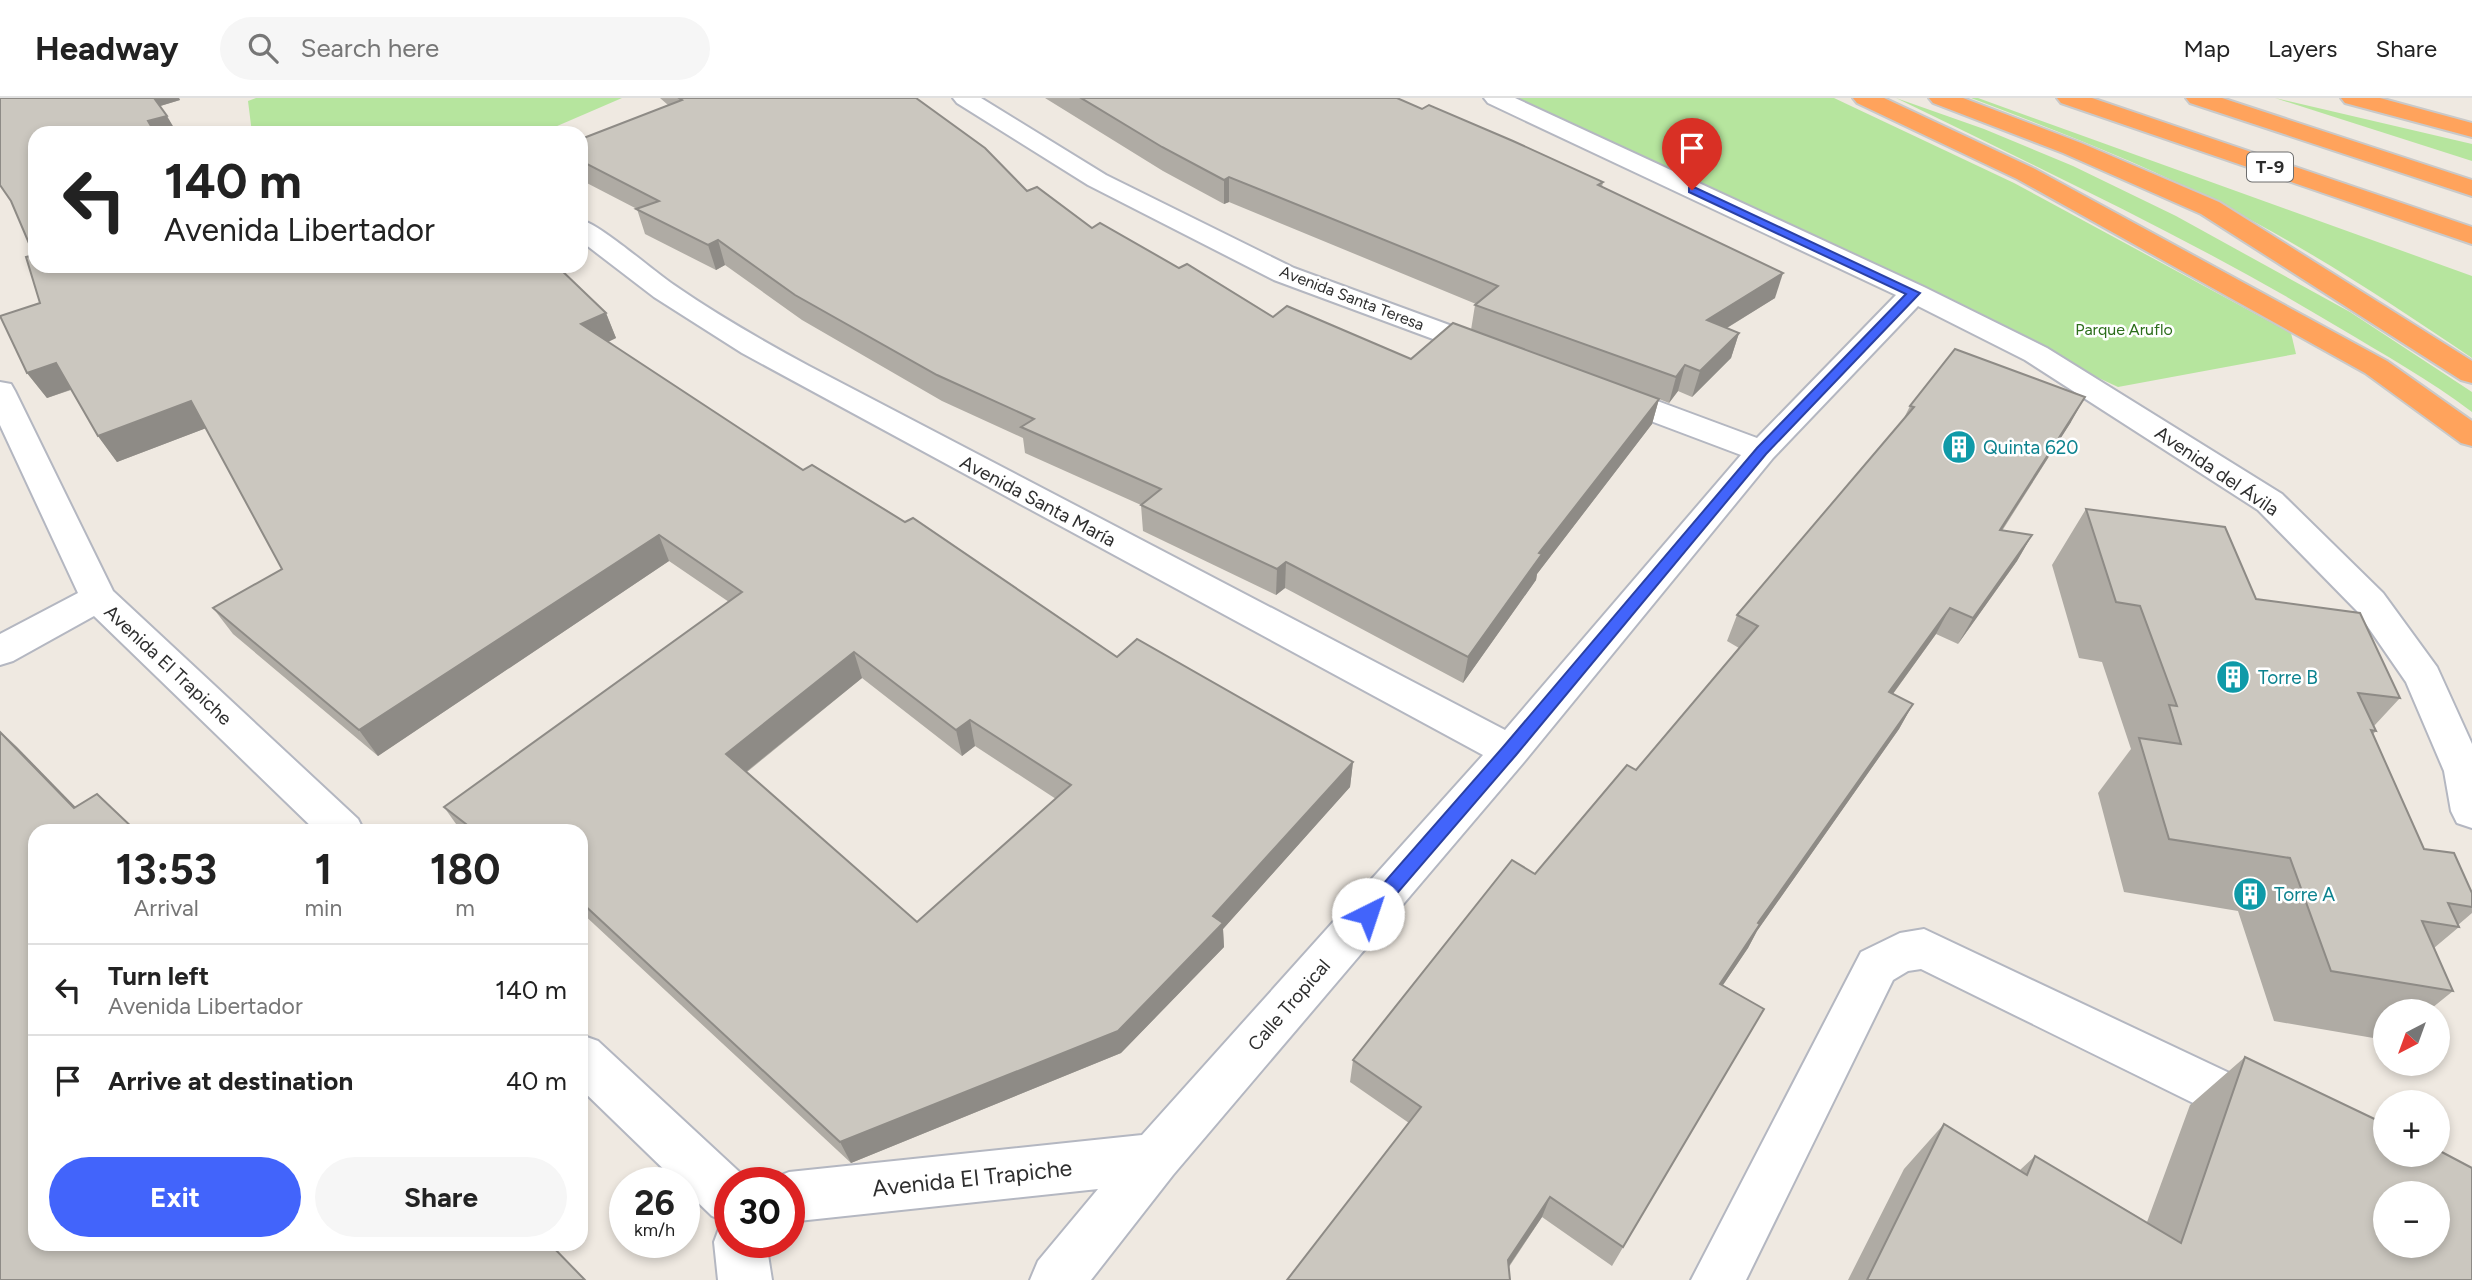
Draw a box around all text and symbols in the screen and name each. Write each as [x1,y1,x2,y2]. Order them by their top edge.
search box [220,17,710,80]
text: Headway [35,29,178,68]
icon: search [244,29,282,67]
text: Search here [300,32,439,64]
text: Map [2183,34,2230,63]
text: Layers [2268,34,2337,63]
text: Share [2375,34,2437,63]
pin [1662,118,1722,190]
icon: arrive [1673,129,1711,167]
text: 140 m [164,151,302,210]
road number: T-9 [2247,153,2293,182]
icon: left [49,154,140,245]
text: Avenida Libertador [164,211,435,249]
street label: Avenida Santa Teresa [1277,262,1427,334]
park label: Parque Aruflo [2075,320,2173,339]
street label: Avenida del Ávila [2151,421,2283,521]
building icon: Quinta 620 [1940,428,1978,466]
place label: Quinta 620 [1983,436,2079,459]
street label: Avenida Santa María [956,450,1120,552]
street label: Avenida El Trapiche [99,600,237,730]
building icon: Torre B [2214,658,2252,696]
place label: Torre B [2258,666,2318,689]
text: 13:53 [116,844,217,895]
text: 1 [315,844,332,895]
text: 180 [430,844,500,895]
building icon: Torre A [2231,875,2269,913]
position arrow [1331,877,1405,951]
place label: Torre A [2274,883,2335,906]
text: Arrival [134,894,199,922]
text: min [305,894,342,922]
text: m [455,894,475,922]
street label: Calle Tropical [1243,955,1335,1055]
text: Turn left [108,960,209,992]
icon: left [49,971,87,1009]
text: 140 m [495,974,567,1006]
text: Avenida Libertador [108,992,303,1020]
north arrow [2373,999,2450,1076]
map controls [2373,999,2450,1258]
icon: arrive [49,1062,87,1100]
text: Arrive at destination [108,1065,353,1097]
text: 40 m [506,1065,567,1097]
button: + [2373,1090,2450,1167]
street label: Avenida El Trapiche [871,1154,1073,1202]
button: Exit [49,1157,301,1237]
button: Share [315,1157,567,1237]
speed limit sign: 30 [714,1167,805,1258]
button: − [2373,1181,2450,1258]
text: 26 [634,1182,675,1224]
text: km/h [634,1219,675,1241]

